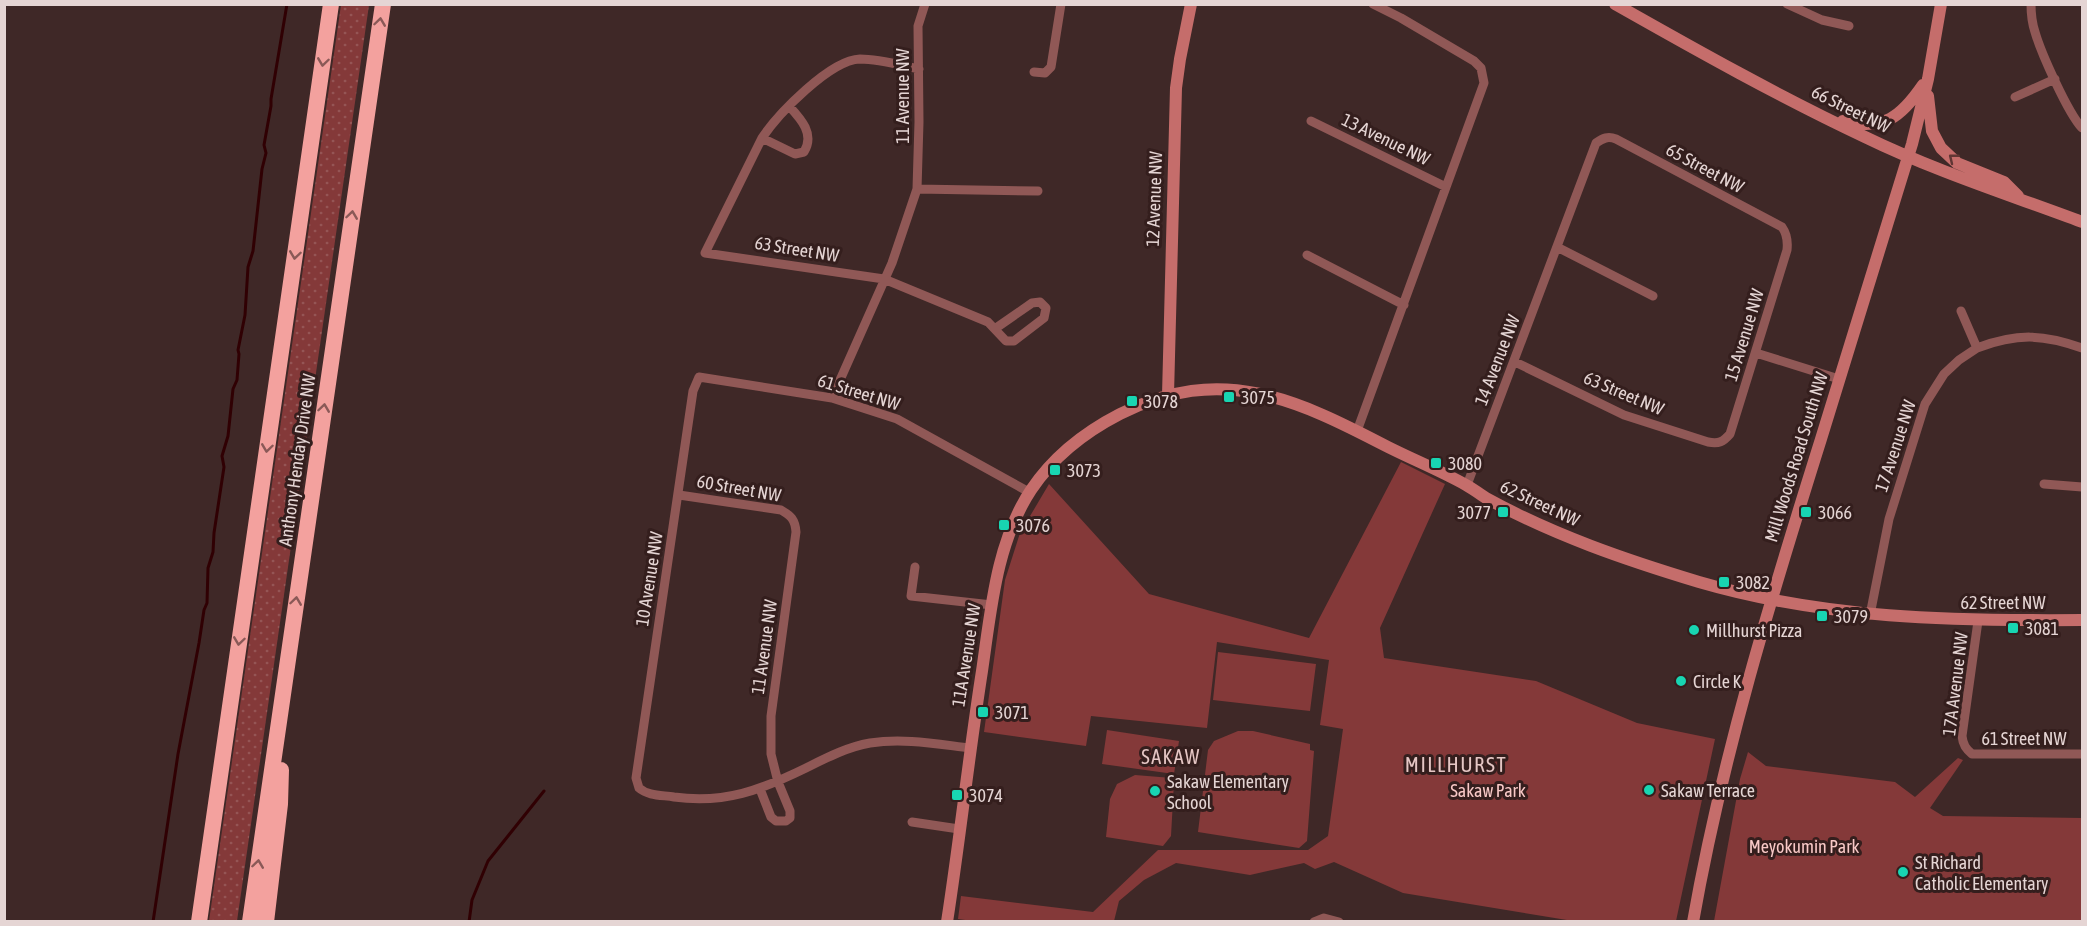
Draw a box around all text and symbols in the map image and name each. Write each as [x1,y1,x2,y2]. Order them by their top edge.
one-way arrow [373,17,385,27]
street label: 11 Avenue NW [892,48,913,144]
one-way arrow [317,58,329,67]
street label: 66 Street NW [1808,81,1894,137]
street label: 13 Avenue NW [1339,109,1433,169]
street label: 65 Street NW [1663,139,1747,197]
street label: 12 Avenue NW [1142,151,1166,247]
one-way arrow [1949,155,1960,166]
one-way arrow [346,211,358,220]
street label: 63 Street NW [753,232,841,266]
one-way arrow [289,251,301,260]
street label: 15 Avenue NW [1720,286,1768,384]
street label: 14 Avenue NW [1470,312,1524,408]
street label: 63 Street NW [1581,367,1667,419]
street label: Mill Woods Road South NW [1760,369,1832,545]
street label: 61 Street NW [815,370,903,414]
street label: Anthony Henday Drive NW [275,373,319,547]
place label: 3075 [1241,387,1275,408]
marker: 3075 [1222,390,1236,404]
place label: 3078 [1144,391,1178,412]
marker: 3078 [1125,394,1139,408]
street label: 17 Avenue NW [1870,397,1920,495]
one-way arrow [318,404,330,413]
one-way arrow [262,444,274,453]
place label: 3080 [1448,453,1482,474]
marker: 3080 [1429,456,1443,470]
place label: 3073 [1067,460,1101,481]
marker: 3073 [1048,463,1062,477]
street label: 60 Street NW [695,470,783,506]
street label: 62 Street NW [1497,476,1583,530]
place label: 3077 [1457,502,1491,523]
place label: 3066 [1818,502,1852,523]
marker: 3077 [1496,505,1510,519]
marker: 3066 [1799,505,1813,519]
place label: 3076 [1016,515,1050,536]
marker: 3076 [997,518,1011,532]
street label: 10 Avenue NW [631,530,667,628]
place label: 3082 [1736,572,1770,593]
marker: 3082 [1717,575,1731,589]
street label: 62 Street NW [1960,592,2046,613]
one-way arrow [290,596,302,606]
street label: 11 Avenue NW [747,598,781,696]
street label: 11A Avenue NW [947,602,985,708]
place label: 3079 [1834,606,1868,627]
marker: 3079 [1815,609,1829,623]
place label: 3081 [2025,618,2059,639]
place label: Millhurst Pizza [1706,620,1802,641]
marker: 3081 [2006,621,2020,635]
marker: Millhurst Pizza [1687,623,1701,637]
street label: 17A Avenue NW [1938,631,1972,737]
one-way arrow [234,637,246,646]
place label: Circle K [1693,671,1741,692]
marker: Circle K [1674,674,1688,688]
place label: 3071 [995,702,1029,723]
marker: 3071 [976,705,990,719]
street label: 61 Street NW [1981,728,2067,749]
district label: SAKAW [1141,745,1201,768]
district label: MILLHURST [1405,752,1507,776]
place label: Sakaw Elementary School [1167,771,1289,813]
park label: Sakaw Park [1450,780,1526,801]
place label: Sakaw Terrace [1661,780,1755,801]
marker: Sakaw Terrace [1642,783,1656,797]
marker: Sakaw Elementary School [1148,784,1162,798]
place label: 3074 [969,785,1003,806]
marker: 3074 [950,788,964,802]
park label: Meyokumin Park [1749,836,1859,857]
place label: St Richard Catholic Elementary [1915,852,2048,894]
one-way arrow [252,859,264,868]
marker: St Richard Catholic Elementary [1896,865,1910,879]

